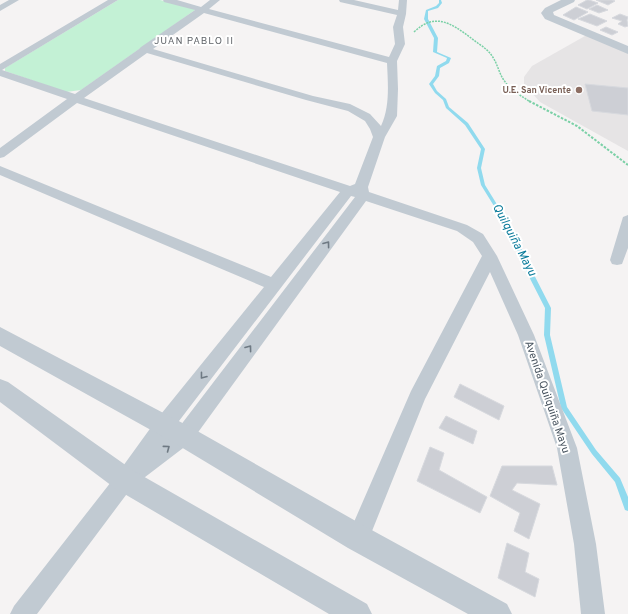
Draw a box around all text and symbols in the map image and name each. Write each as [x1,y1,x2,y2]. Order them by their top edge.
district label: JUAN PABLO II [154,35,234,48]
place label: U.E. San Vicente [503,85,571,96]
marker: U.E. San Vicente [574,85,584,95]
water label: Quilquiña Mayu [488,201,540,279]
one-way arrow [322,241,329,248]
street label: Avenida Quilquiña Mayu [521,339,573,455]
one-way arrow [244,345,251,352]
one-way arrow [200,372,207,379]
one-way arrow [163,446,170,453]

